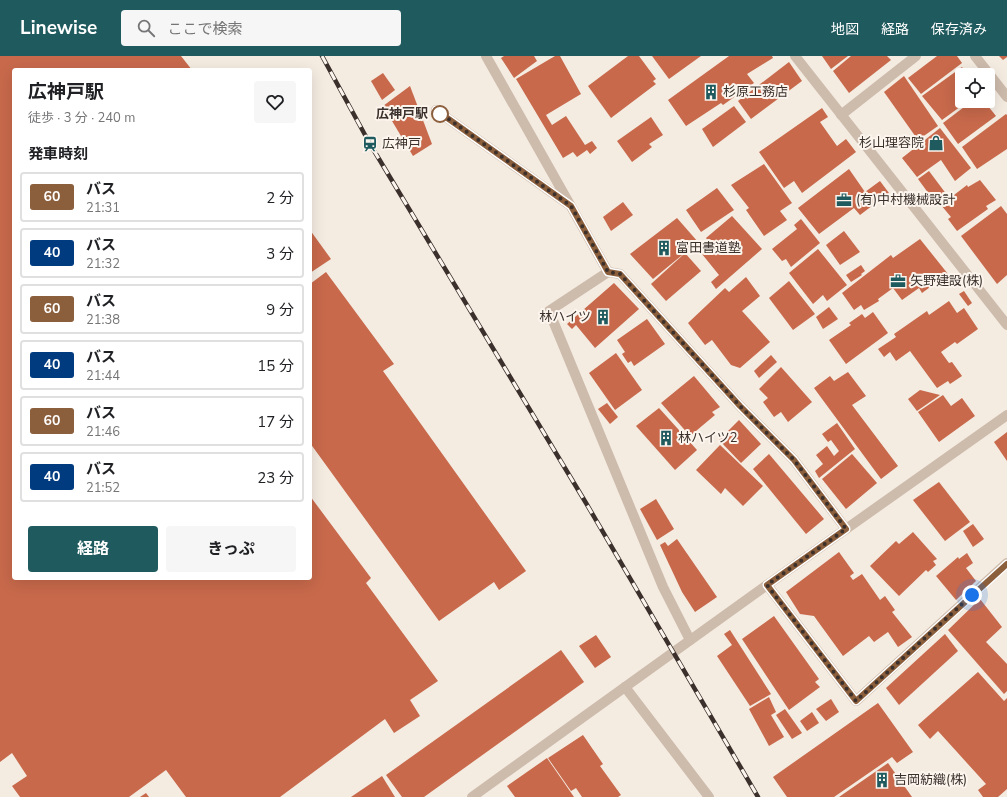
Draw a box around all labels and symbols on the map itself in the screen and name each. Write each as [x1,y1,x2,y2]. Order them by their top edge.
building icon: 杉原工務店 [702,83,720,101]
place label: 杉原工務店 [723,83,788,101]
place label: 広神戸駅 [376,105,428,123]
marker: 広神戸駅 [431,105,449,123]
place label: 杉山理容院 [859,134,924,152]
shop icon: 杉山理容院 [927,134,945,152]
station icon: 広神戸 [361,135,379,153]
place label: 広神戸 [382,135,421,153]
office icon: (有)中村機械設計 [835,191,853,209]
place label: (有)中村機械設計 [856,191,955,209]
building icon: 富田書道塾 [655,239,673,257]
place label: 富田書道塾 [676,239,741,257]
office icon: 矢野建設(株) [889,272,907,290]
place label: 矢野建設(株) [910,272,983,290]
place label: 林ハイツ [539,308,591,326]
building icon: 林ハイツ [594,308,612,326]
building icon: 林ハイツ2 [657,429,675,447]
place label: 林ハイツ2 [678,429,738,447]
your location [962,585,982,605]
building icon: 吉岡紡織(株) [873,771,891,789]
place label: 吉岡紡織(株) [894,771,967,789]

